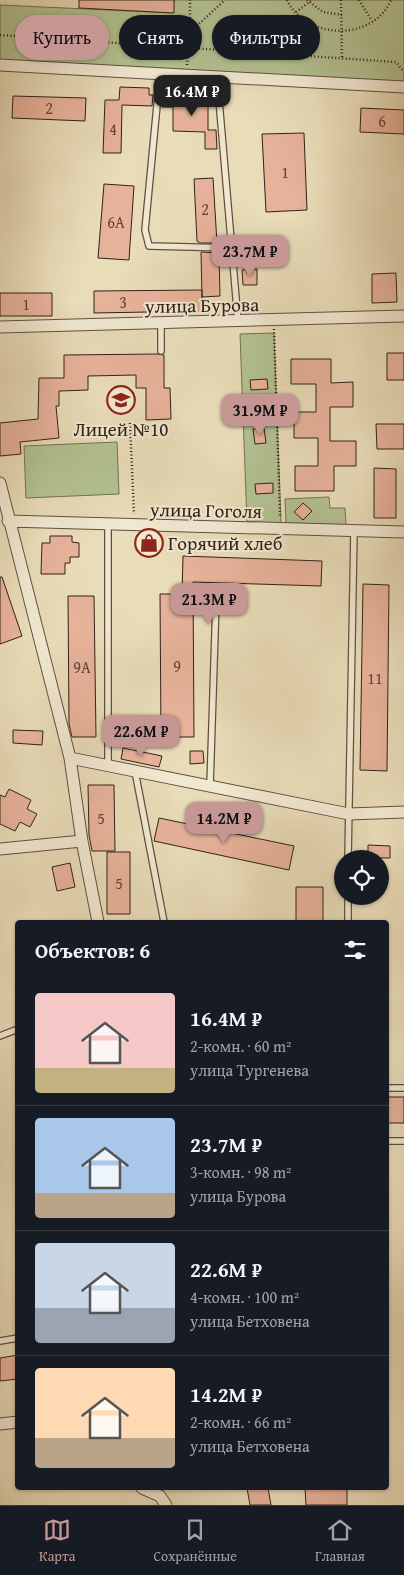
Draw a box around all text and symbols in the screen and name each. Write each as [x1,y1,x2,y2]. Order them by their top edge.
chip: Купить [15,15,109,60]
chip: Снять [119,15,202,60]
chip: Фильтры [212,15,320,60]
pin: 16.4M ₽ [146,74,238,117]
text: 16.4M ₽ [165,79,219,103]
house number: 2 [45,96,53,120]
house number: 6 [378,109,386,133]
house number: 4 [109,117,117,141]
house number: 1 [281,160,289,184]
house number: 2 [201,197,209,221]
house number: 6А [107,210,125,234]
pin: 23.7M ₽ [204,234,296,277]
text: 23.7M ₽ [223,239,277,263]
house number: 3 [119,290,127,314]
street label: улица Бурова [144,290,259,320]
house number: 1 [22,292,30,316]
school or university icon: Лицей №10 [106,385,136,415]
pin: 31.9M ₽ [214,394,306,436]
text: 31.9M ₽ [233,398,287,422]
place label: Лицей №10 [74,415,168,443]
street label: улица Гоголя [149,495,263,525]
shop icon: Горячий хлеб [134,528,164,558]
place label: Горячий хлеб [168,529,283,557]
pin: 21.3M ₽ [163,582,255,625]
text: 21.3M ₽ [182,587,236,611]
house number: 9 [173,654,181,678]
house number: 9А [73,655,91,679]
house number: 11 [367,666,383,690]
pin: 22.6M ₽ [95,714,187,757]
text: 22.6M ₽ [114,719,168,743]
pin: 14.2M ₽ [178,802,270,844]
house number: 5 [97,806,105,830]
text: 14.2M ₽ [197,806,251,830]
map controls [334,850,389,905]
button: locate [334,850,389,905]
house number: 5 [115,871,123,895]
text: Объектов: 6 [35,935,150,966]
icon: filters [341,936,369,964]
text: 16.4M ₽ [190,1003,262,1034]
icon: home [75,1013,135,1073]
text: 2-комн. · 60 m² [190,1034,291,1058]
text: улица Тургенева [190,1058,309,1082]
text: 23.7M ₽ [190,1129,262,1160]
icon: home [75,1138,135,1198]
text: 3-комн. · 98 m² [190,1160,291,1184]
text: улица Бурова [190,1184,286,1208]
text: 22.6M ₽ [190,1254,262,1285]
icon: home [75,1263,135,1323]
text: 4-комн. · 100 m² [190,1285,299,1309]
text: улица Бетховена [190,1309,310,1333]
text: 14.2M ₽ [190,1379,262,1410]
icon: home [75,1388,135,1448]
text: 2-комн. · 66 m² [190,1410,291,1434]
text: улица Бетховена [190,1434,310,1458]
tab: Карта [39,1516,75,1566]
tab: Сохранённые [153,1516,237,1566]
tab: Главная [315,1516,365,1566]

